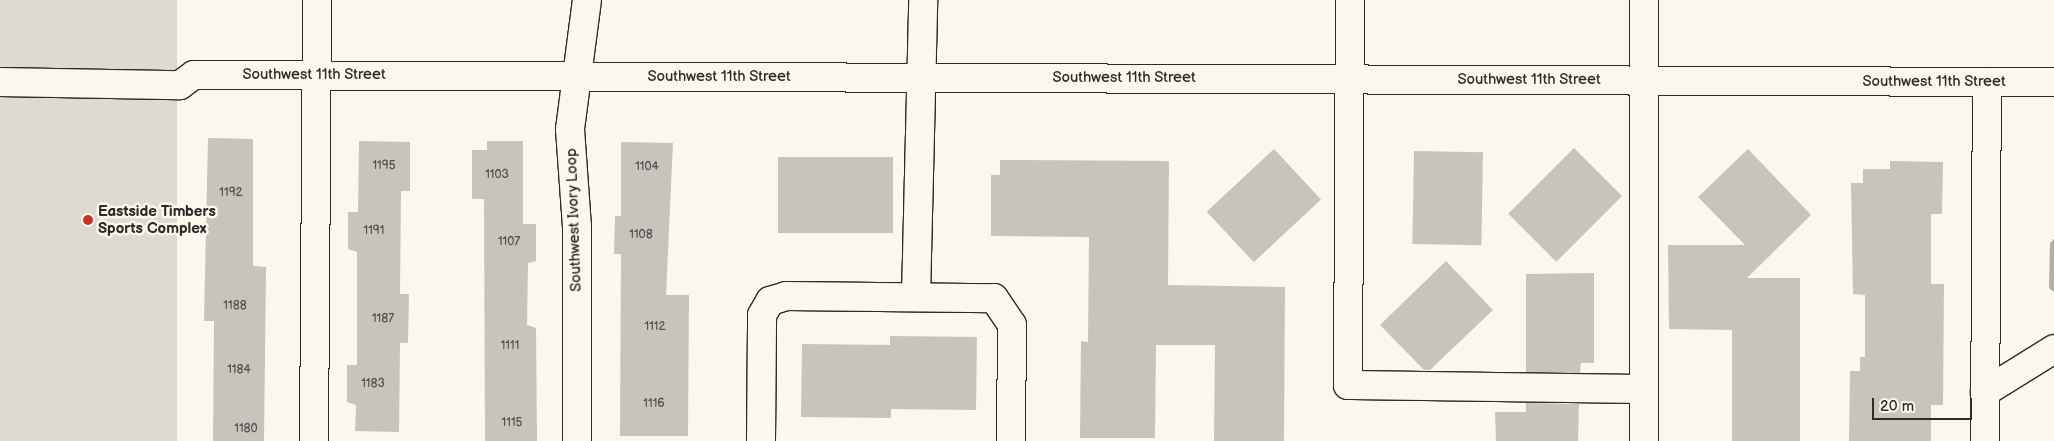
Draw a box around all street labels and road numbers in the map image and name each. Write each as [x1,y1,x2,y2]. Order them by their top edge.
street label: Southwest 11th Street [242,66,386,84]
street label: Southwest 11th Street [647,68,791,86]
street label: Southwest 11th Street [1052,69,1196,87]
street label: Southwest 11th Street [1457,71,1601,89]
street label: Southwest 11th Street [1862,73,2006,91]
street label: Southwest Ivory Loop [562,147,586,293]

